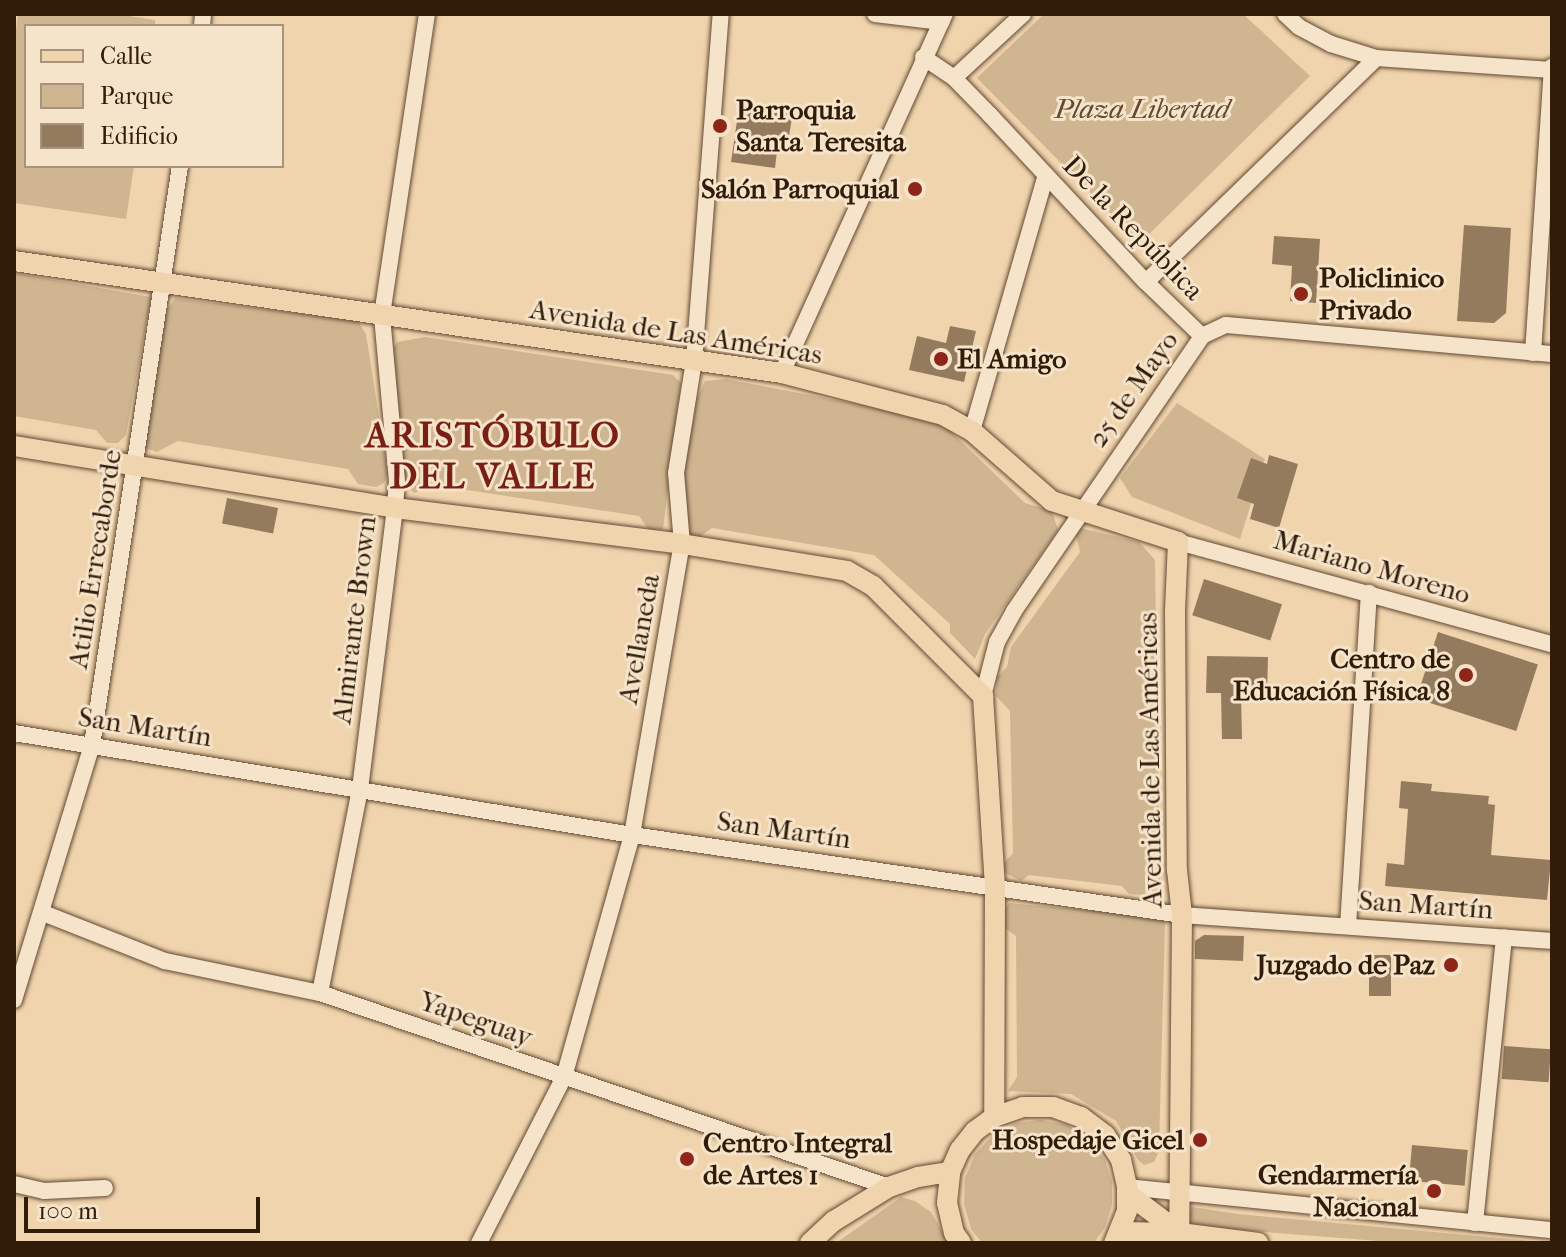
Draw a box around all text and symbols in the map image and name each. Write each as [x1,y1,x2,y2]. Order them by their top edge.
legend [24,24,284,168]
text: Calle [100,42,152,70]
text: Parque [100,82,173,110]
park label: Plaza Libertad [1054,92,1230,126]
place label: Parroquia Santa Teresita [736,93,906,159]
marker: Parroquia Santa Teresita [711,117,729,135]
text: Edificio [100,122,178,150]
street label: De la República [1056,149,1210,307]
place label: Salón Parroquial [701,172,899,206]
marker: Salón Parroquial [906,180,924,198]
place label: Policlinico Privado [1319,261,1444,327]
marker: Policlinico Privado [1290,283,1312,305]
street label: Avenida de Las Américas [527,292,825,372]
street label: 25 de Mayo [1081,324,1185,454]
place label: El Amigo [957,342,1067,376]
marker: El Amigo [932,350,950,368]
district label: ARISTÓBULO DEL VALLE [365,413,621,498]
street label: Atilio Errecaborde [61,447,129,671]
street label: Almirante Brown [325,514,383,726]
street label: Mariano Moreno [1270,523,1474,611]
street label: Avellaneda [611,571,667,707]
street label: Avenida de Las Américas [1131,612,1169,908]
place label: Centro de Educación Física 8 [1233,642,1450,708]
marker: Centro de Educación Física 8 [1457,666,1475,684]
street label: San Martín [76,700,214,754]
street label: San Martín [715,804,853,856]
street label: San Martín [1358,884,1494,926]
place label: Juzgado de Paz [1256,948,1435,982]
marker: Juzgado de Paz [1442,956,1460,974]
street label: Yapeguay [415,984,537,1054]
place label: Hospedaje Gicel [992,1123,1184,1157]
place label: Centro Integral de Artes 1 [703,1126,892,1192]
marker: Hospedaje Gicel [1191,1131,1209,1149]
marker: Centro Integral de Artes 1 [678,1150,696,1168]
place label: Gendarmería Nacional [1258,1158,1418,1224]
scale bar [28,1181,264,1231]
marker: Gendarmería Nacional [1425,1182,1443,1200]
text: 100 m [38,1197,98,1225]

